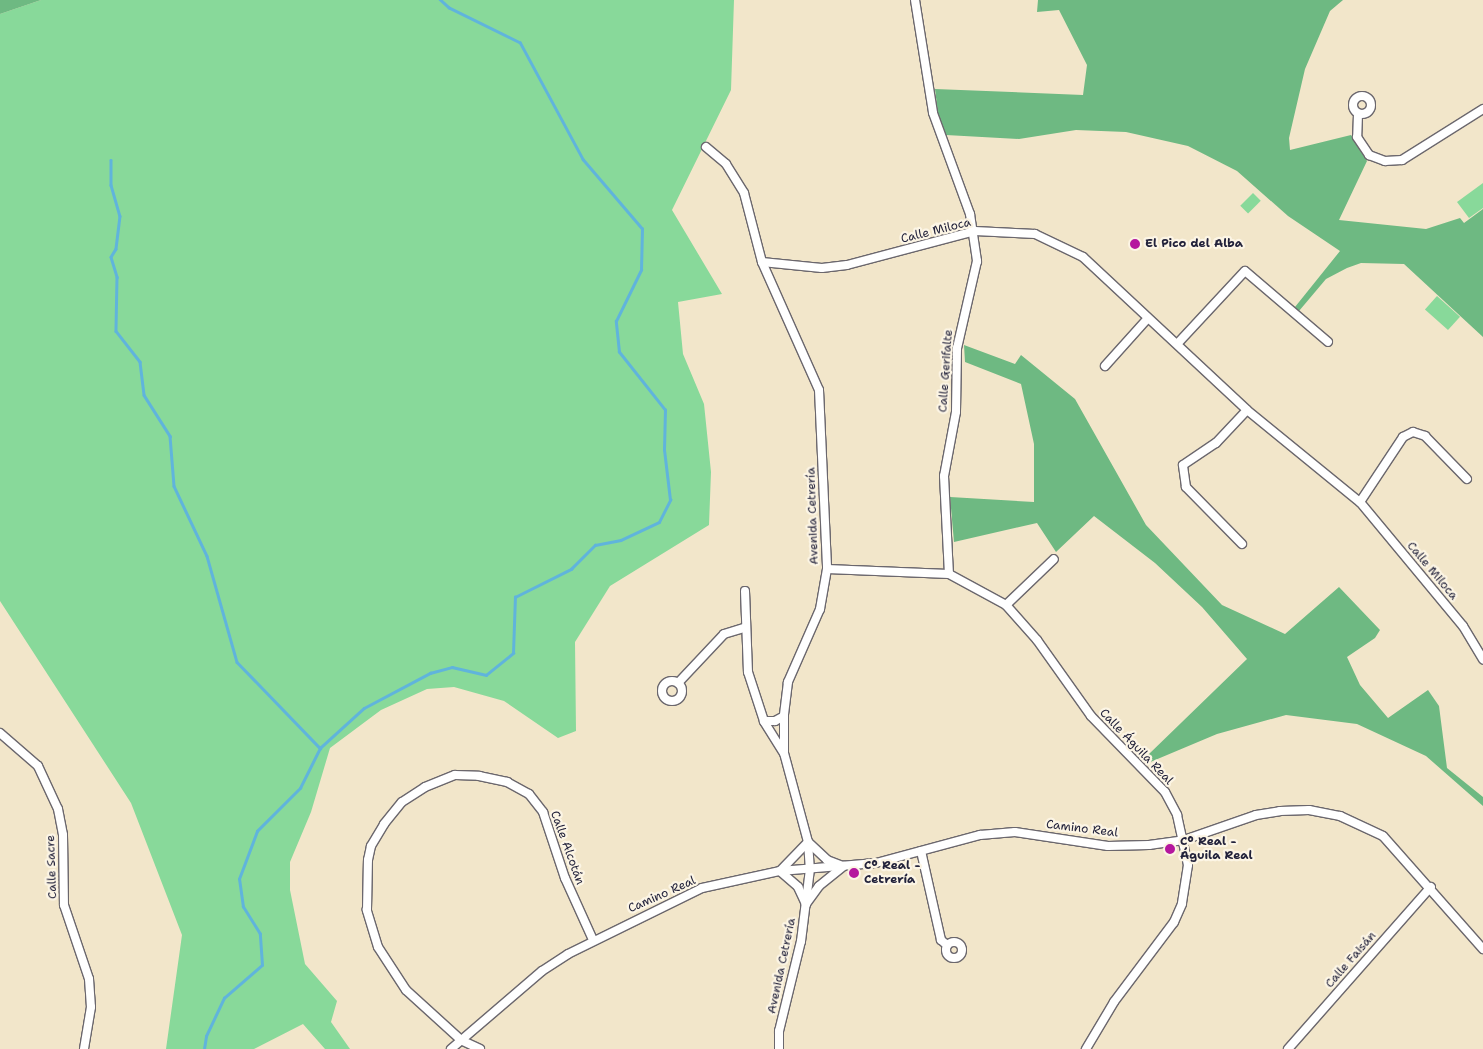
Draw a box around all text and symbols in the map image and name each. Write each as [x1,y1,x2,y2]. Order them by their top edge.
street label: Calle Miloca [900,215,972,247]
place label: El Pico del Alba [1145,237,1243,251]
marker: El Pico del Alba [1129,238,1141,250]
street label: Calle Gerifalte [936,329,956,413]
street label: Avenida Cetrería [804,467,822,565]
street label: Calle Miloca [1404,539,1460,603]
street label: Calle Águila Real [1096,706,1176,788]
street label: Calle Alcotán [547,809,587,887]
street label: Camino Real [1045,817,1119,841]
street label: Calle Sacre [44,835,60,899]
place label: Cº Real - Águila Real [1180,835,1253,863]
marker: Cº Real - Águila Real [1164,843,1176,855]
place label: Cº Real - Cetrería [864,859,920,887]
marker: Cº Real - Cetrería [848,867,860,879]
street label: Camino Real [626,874,698,916]
street label: Avenida Cetrería [765,917,799,1015]
street label: Calle Faisán [1323,929,1379,991]

